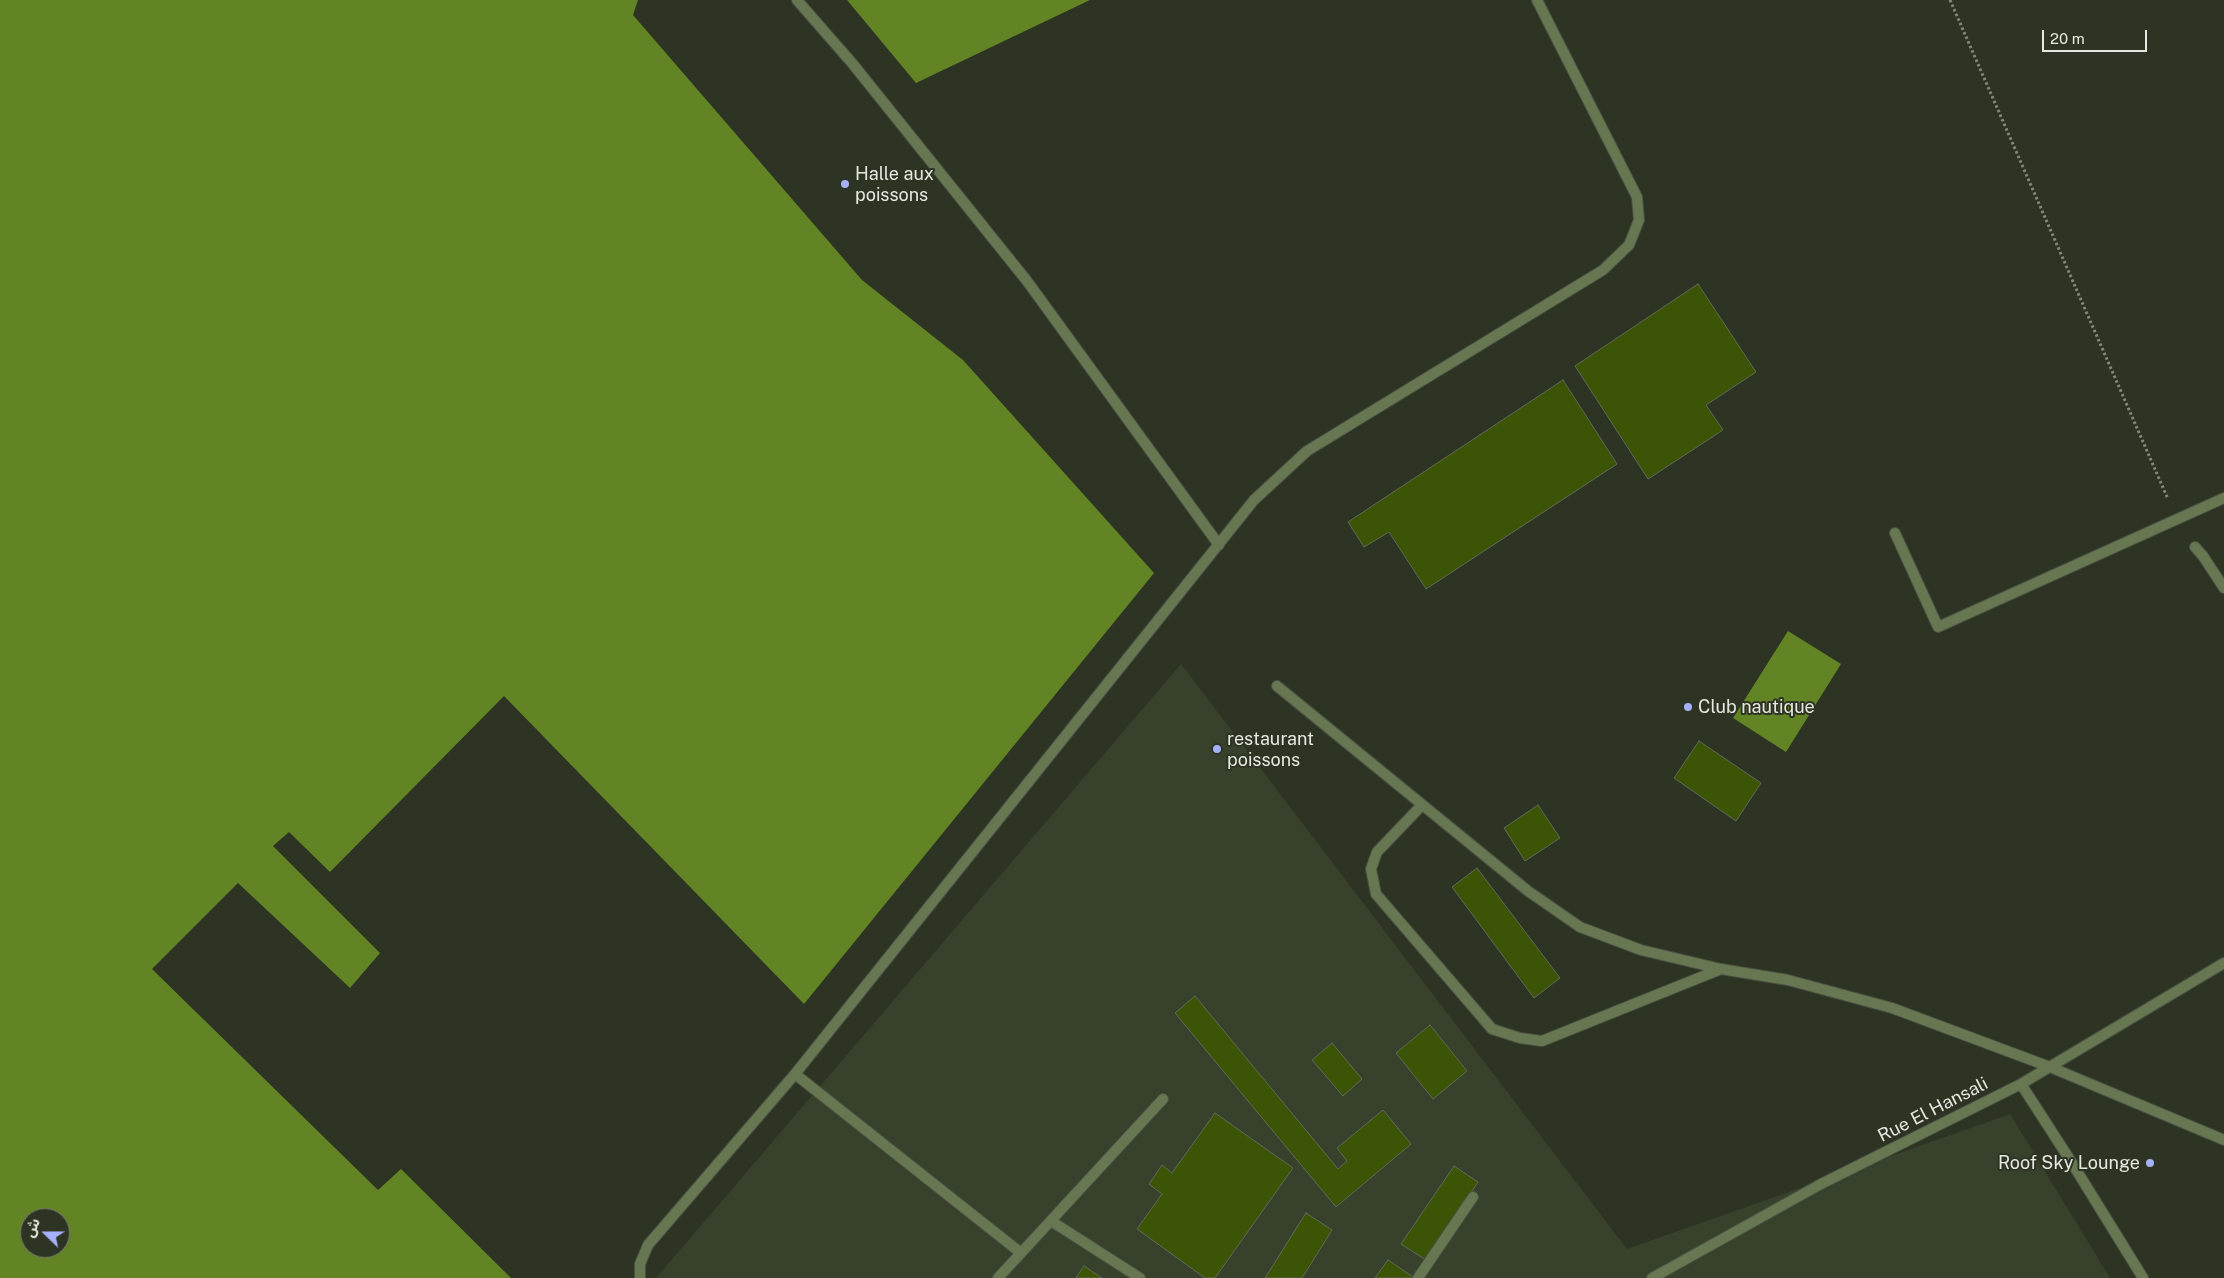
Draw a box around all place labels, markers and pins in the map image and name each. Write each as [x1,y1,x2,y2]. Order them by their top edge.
place label: Halle aux poissons [855,163,934,205]
marker: Halle aux poissons [839,178,851,190]
place label: Club nautique [1698,696,1815,718]
marker: Club nautique [1682,701,1694,713]
place label: restaurant poissons [1227,728,1314,771]
marker: restaurant poissons [1211,743,1223,755]
place label: Roof Sky Lounge [1998,1152,2140,1174]
marker: Roof Sky Lounge [2144,1157,2156,1169]

